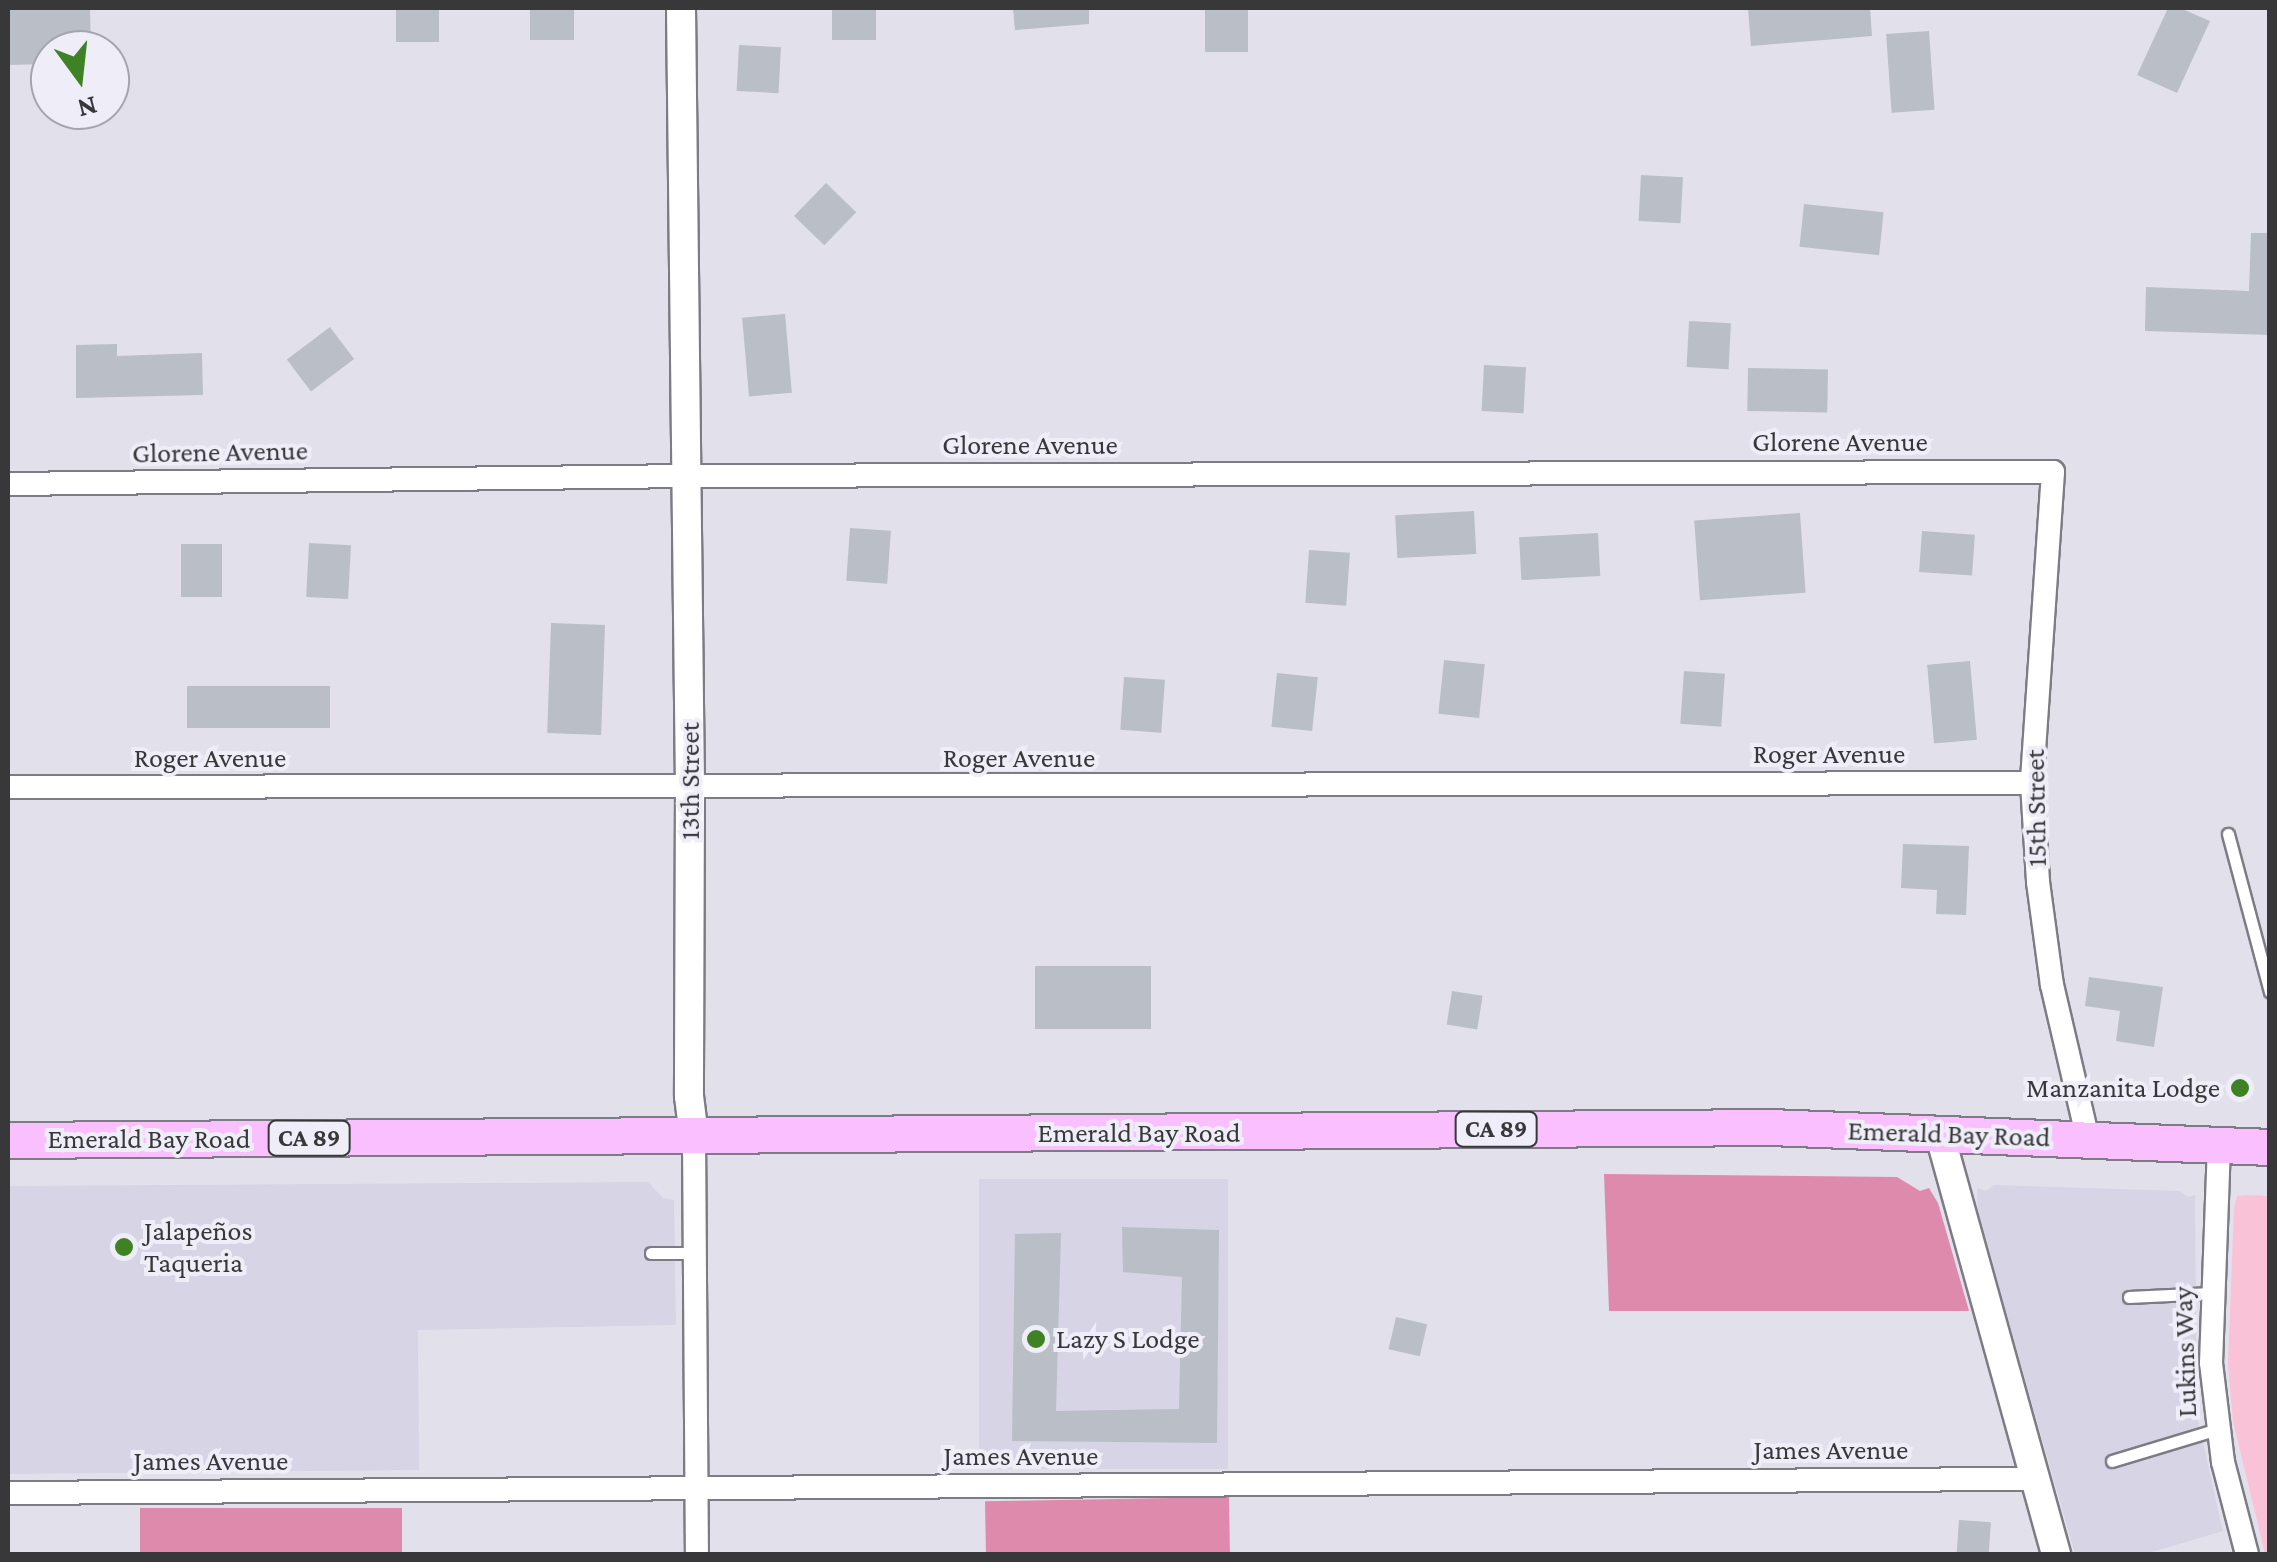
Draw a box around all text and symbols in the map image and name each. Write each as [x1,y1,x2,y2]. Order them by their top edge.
north arrow [30,30,130,130]
text: N [74,90,101,125]
street label: Glorene Avenue [1752,425,1928,459]
street label: Glorene Avenue [942,428,1118,462]
street label: Glorene Avenue [132,434,308,470]
street label: 13th Street [673,722,707,840]
street label: Roger Avenue [1753,737,1905,771]
street label: Roger Avenue [134,741,286,775]
street label: Roger Avenue [943,741,1095,775]
street label: 15th Street [2018,749,2054,867]
place label: Manzanita Lodge [2026,1071,2220,1105]
marker: Manzanita Lodge [2229,1077,2251,1099]
road number: CA 89 [1454,1109,1538,1149]
street label: Emerald Bay Road [1847,1114,2051,1154]
street label: Emerald Bay Road [1038,1116,1240,1150]
road number: CA 89 [266,1118,352,1158]
street label: Emerald Bay Road [48,1122,250,1156]
place label: Jalapeños Taqueria [144,1214,252,1280]
marker: Jalapeños Taqueria [113,1236,135,1258]
street label: Lukins Way [2166,1286,2204,1418]
place label: Lazy S Lodge [1056,1322,1199,1356]
marker: Lazy S Lodge [1025,1328,1047,1350]
street label: James Avenue [1754,1433,1908,1467]
street label: James Avenue [944,1439,1098,1473]
street label: James Avenue [134,1444,288,1478]

